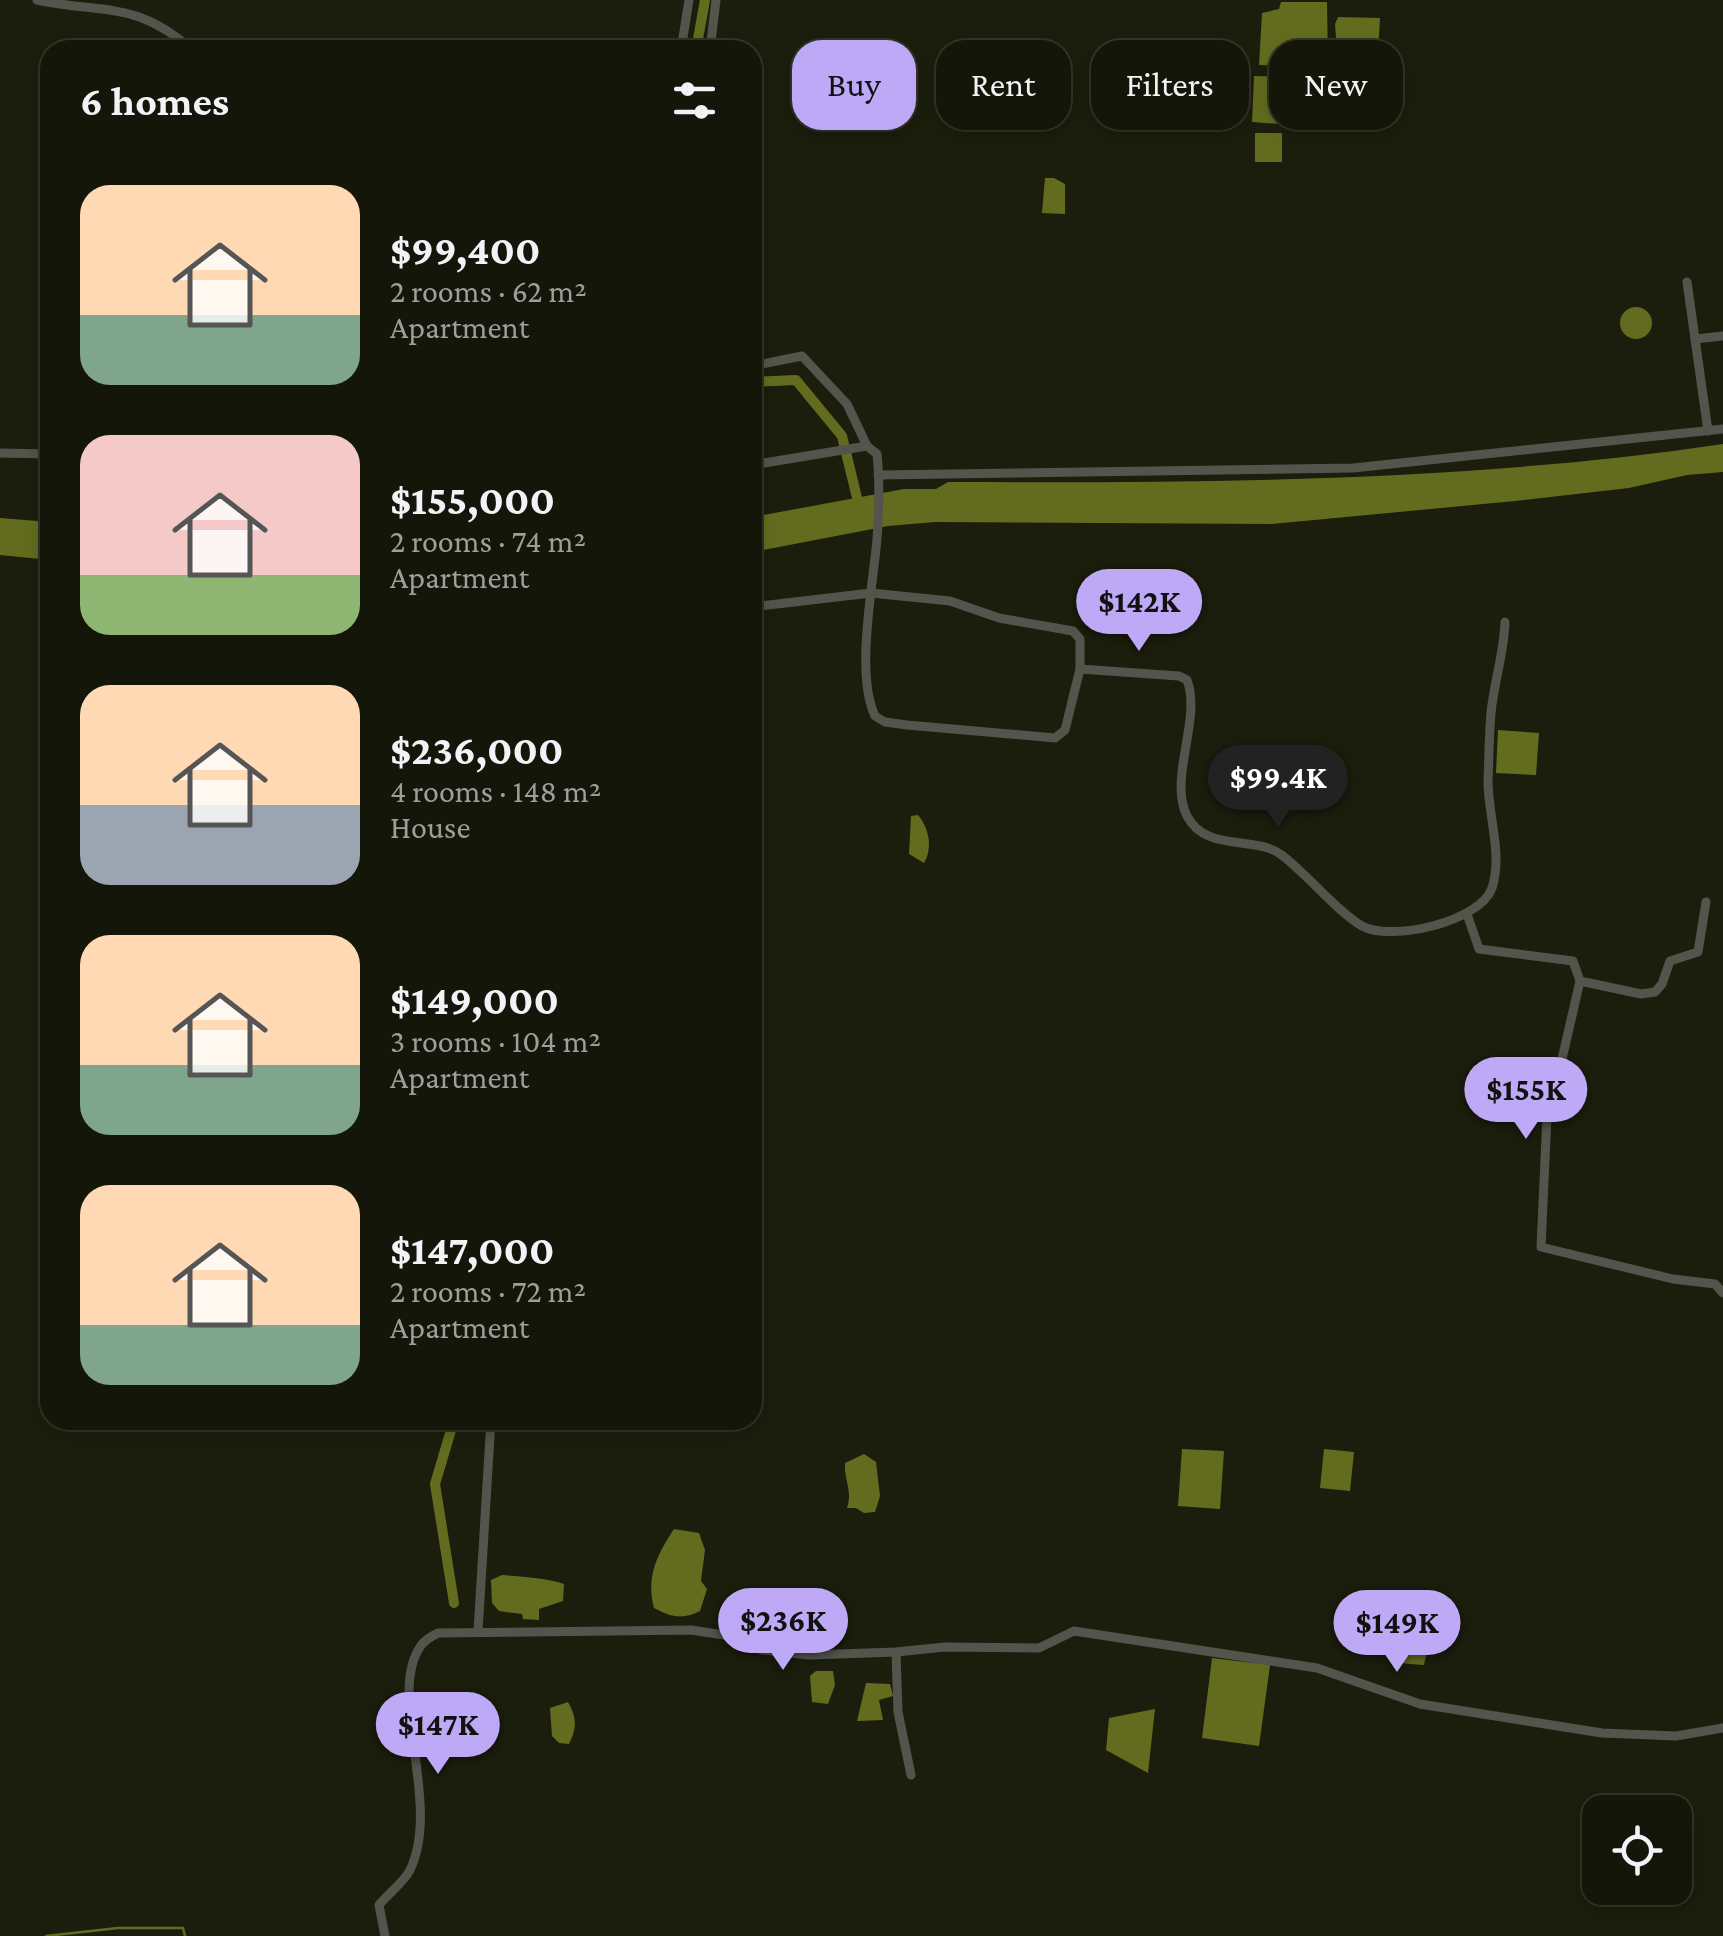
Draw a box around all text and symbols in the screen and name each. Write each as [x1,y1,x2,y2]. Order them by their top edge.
chip: Buy [792,40,916,130]
chip: Rent [936,40,1071,130]
chip: Filters [1091,40,1249,130]
chip: New [1269,40,1403,130]
icon: filters [667,73,722,128]
text: 6 homes [80,77,229,124]
icon: home [160,225,280,345]
text: $99,400 [390,226,541,273]
text: 2 rooms · 62 m² [390,273,587,309]
text: Apartment [390,309,529,345]
icon: home [160,475,280,595]
text: $155,000 [390,476,555,523]
text: 2 rooms · 74 m² [390,523,586,559]
text: Apartment [390,559,529,595]
pin: $142K [1069,569,1209,654]
text: $142K [1098,583,1180,619]
icon: home [160,725,280,845]
text: $236,000 [390,726,563,773]
pin: $99.4K [1197,745,1359,830]
text: $99.4K [1230,759,1326,795]
text: 4 rooms · 148 m² [390,773,601,809]
text: House [390,809,470,845]
icon: home [160,975,280,1095]
text: $149,000 [390,976,559,1023]
text: 3 rooms · 104 m² [390,1023,601,1059]
pin: $155K [1456,1057,1596,1142]
text: Apartment [390,1059,529,1095]
text: $155K [1486,1071,1566,1107]
icon: home [160,1225,280,1345]
text: $147,000 [390,1226,555,1273]
text: 2 rooms · 72 m² [390,1273,586,1309]
text: Apartment [390,1309,529,1345]
pin: $236K [713,1588,853,1673]
pin: $149K [1327,1590,1467,1675]
text: $236K [740,1602,826,1638]
text: $149K [1356,1604,1438,1640]
pin: $147K [368,1692,508,1777]
text: $147K [398,1706,478,1742]
map controls [1582,1795,1692,1905]
button: locate [1582,1795,1692,1905]

